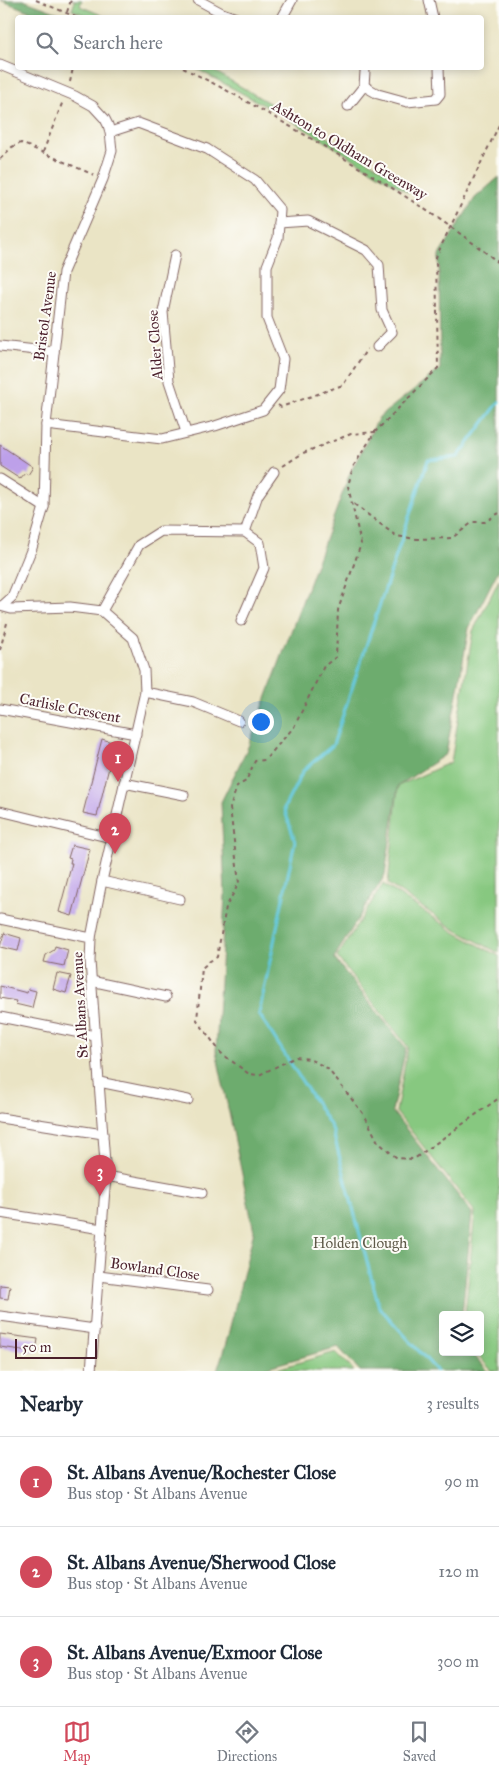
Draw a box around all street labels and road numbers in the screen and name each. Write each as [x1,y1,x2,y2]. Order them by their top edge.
street label: Ashton to Oldham Greenway [268,96,432,204]
street label: Bristol Avenue [30,270,60,362]
street label: Alder Close [144,309,167,382]
street label: Carlisle Crescent [18,689,123,727]
street label: St Albans Avenue [68,951,92,1059]
street label: Bowland Close [109,1254,201,1284]

